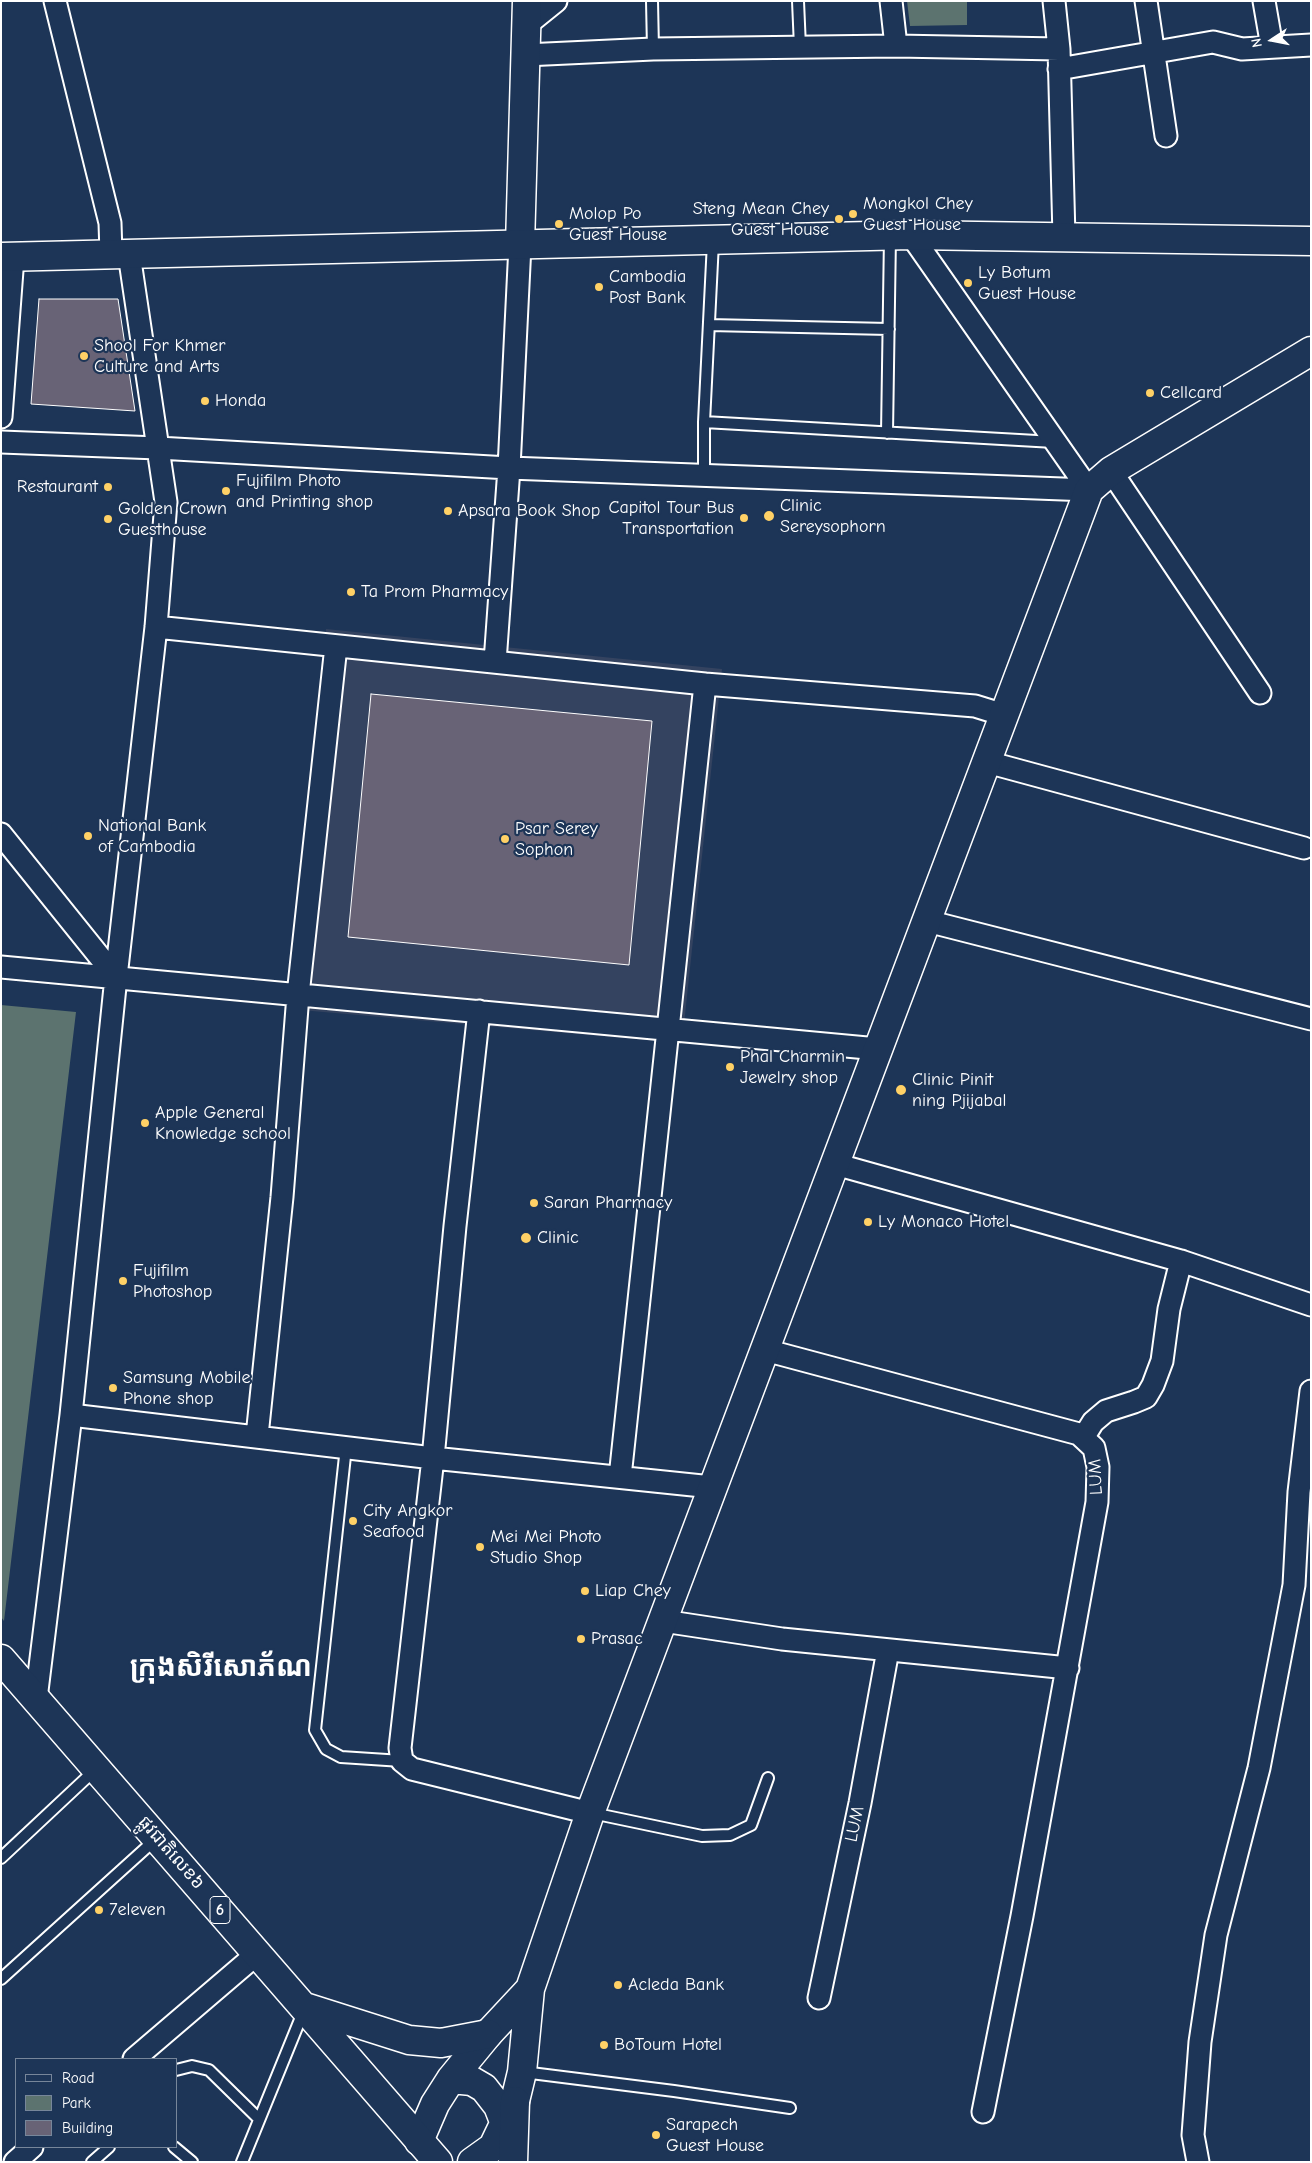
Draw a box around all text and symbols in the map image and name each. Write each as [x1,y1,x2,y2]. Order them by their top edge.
north arrow [1247,15,1297,65]
text: N [1248,37,1266,49]
place label: Mongkol Chey Guest House [863,193,973,235]
place label: Steng Mean Chey Guest House [693,198,829,240]
place label: Molop Po Guest House [569,203,667,245]
marker: Mongkol Chey Guest House [847,208,859,220]
marker: Steng Mean Chey Guest House [833,213,845,225]
marker: Molop Po Guest House [553,218,565,230]
place label: Ly Botum Guest House [978,262,1076,304]
place label: Cambodia Post Bank [609,266,686,308]
marker: Ly Botum Guest House [962,277,974,289]
marker: Cambodia Post Bank [593,281,605,293]
place label: Shool For Khmer Culture and Arts [94,335,225,378]
marker: Shool For Khmer Culture and Arts [78,350,90,362]
place label: Cellcard [1160,382,1222,404]
marker: Cellcard [1144,387,1156,399]
place label: Honda [215,390,266,412]
marker: Honda [199,395,211,407]
place label: Fujifilm Photo and Printing shop [236,470,373,512]
place label: Restaurant [17,476,98,498]
marker: Restaurant [102,481,114,493]
marker: Fujifilm Photo and Printing shop [220,485,232,497]
place label: Clinic Sereysophorn [780,495,886,538]
place label: Capitol Tour Bus Transportation [608,497,734,540]
place label: Golden Crown Guesthouse [118,498,227,540]
place label: Apsara Book Shop [458,500,600,522]
marker: Apsara Book Shop [442,505,454,517]
marker: Clinic Sereysophorn [762,509,776,523]
marker: Capitol Tour Bus Transportation [738,512,750,524]
marker: Golden Crown Guesthouse [102,513,114,525]
place label: Ta Prom Pharmacy [361,581,508,603]
marker: Ta Prom Pharmacy [345,586,357,598]
place label: National Bank of Cambodia [98,815,206,858]
place label: Psar Serey Sophon [515,818,598,861]
marker: National Bank of Cambodia [82,830,94,842]
marker: Psar Serey Sophon [499,833,511,845]
place label: Phal Charmin Jewelry shop [740,1046,845,1088]
marker: Phal Charmin Jewelry shop [724,1061,736,1073]
place label: Clinic Pinit ning Pjijabal [912,1069,1006,1112]
marker: Clinic Pinit ning Pjijabal [894,1083,908,1097]
place label: Apple General Knowledge school [155,1102,291,1144]
marker: Apple General Knowledge school [139,1117,151,1129]
place label: Saran Pharmacy [544,1192,672,1214]
marker: Saran Pharmacy [528,1197,540,1209]
place label: Ly Monaco Hotel [878,1211,1009,1233]
marker: Ly Monaco Hotel [862,1216,874,1228]
place label: Clinic [537,1227,579,1249]
marker: Clinic [519,1231,533,1245]
place label: Fujifilm Photoshop [133,1260,212,1302]
marker: Fujifilm Photoshop [117,1275,129,1287]
place label: Samsung Mobile Phone shop [123,1367,251,1410]
marker: Samsung Mobile Phone shop [107,1382,119,1394]
street label: LUM [1084,1458,1108,1496]
place label: City Angkor Seafood [363,1500,452,1542]
marker: City Angkor Seafood [347,1515,359,1527]
place label: Mei Mei Photo Studio Shop [490,1526,602,1568]
marker: Mei Mei Photo Studio Shop [474,1541,486,1553]
place label: Liap Chey [595,1580,671,1602]
marker: Liap Chey [579,1585,591,1597]
place label: Prasac [591,1628,643,1650]
marker: Prasac [575,1633,587,1645]
district label: ក្រុងសិរីសោភ័ណ [130,1651,312,1685]
street label: LUM [841,1804,869,1844]
street label: ផ្លូវជាតិលេខ៦ [133,1812,209,1894]
road number: 6 [210,1896,230,1924]
place label: 7eleven [109,1899,166,1921]
marker: 7eleven [93,1904,105,1916]
place label: Acleda Bank [628,1974,724,1996]
marker: Acleda Bank [612,1979,624,1991]
place label: BoToum Hotel [614,2034,722,2056]
marker: BoToum Hotel [598,2039,610,2051]
legend [15,2058,178,2148]
text: Road [62,2069,94,2087]
text: Park [62,2094,91,2112]
place label: Sarapech Guest House [666,2114,764,2156]
text: Building [62,2119,113,2137]
marker: Sarapech Guest House [650,2129,662,2141]

